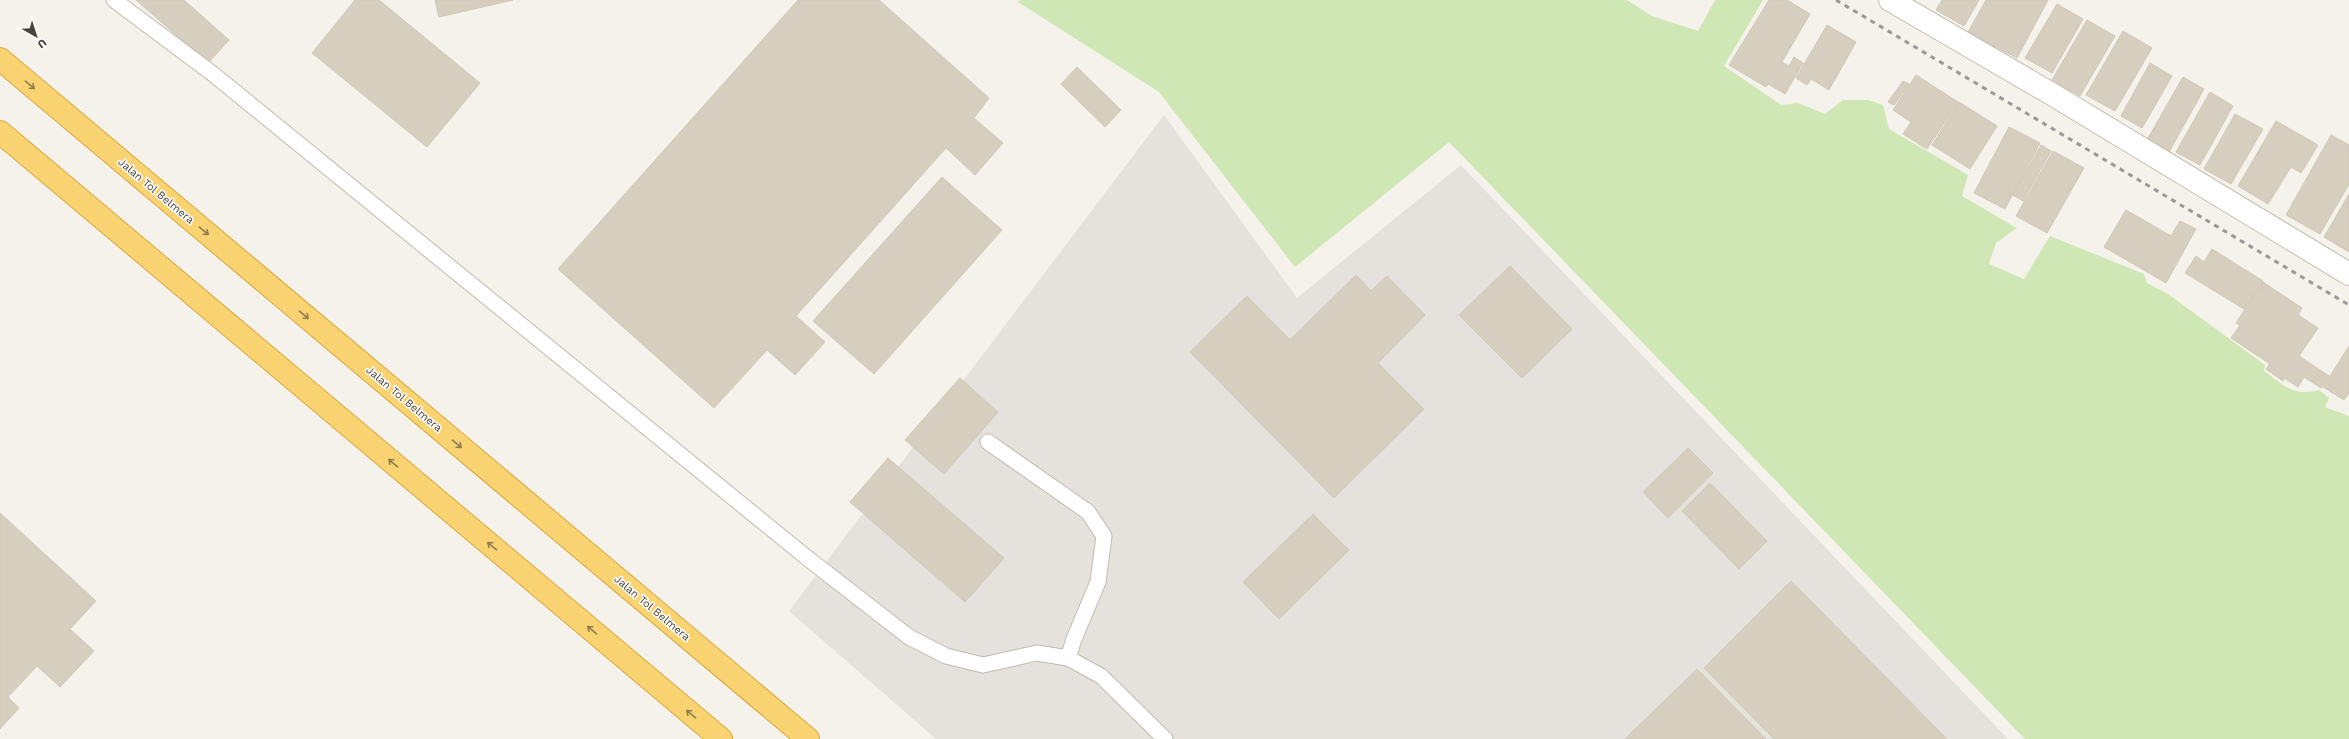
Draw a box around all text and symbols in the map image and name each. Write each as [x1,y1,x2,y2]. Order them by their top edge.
north arrow [16,16,56,56]
text: U [35,36,49,51]
one-way arrow [24,80,35,89]
street label: Jalan Tol Belmera [115,155,197,227]
one-way arrow [199,227,210,236]
one-way arrow [299,310,309,319]
street label: Jalan Tol Belmera [363,363,445,435]
one-way arrow [452,439,462,448]
one-way arrow [388,458,398,467]
one-way arrow [487,542,498,551]
street label: Jalan Tol Belmera [611,572,693,644]
one-way arrow [587,626,597,635]
one-way arrow [686,709,697,718]

